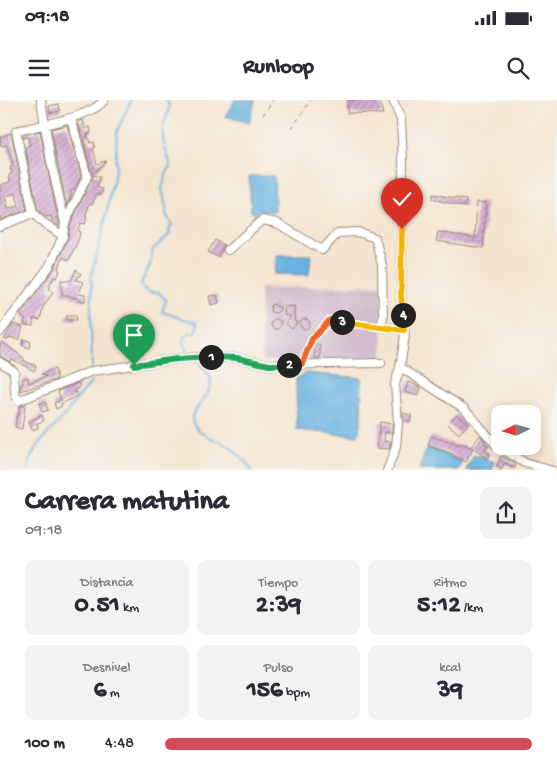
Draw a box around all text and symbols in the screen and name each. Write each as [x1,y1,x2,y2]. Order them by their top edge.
text: 09:18 [25,6,69,29]
icon: menu [25,54,53,82]
icon: search [504,54,532,82]
text: Runloop [243,55,314,81]
pin [381,178,423,229]
icon: check [388,185,416,213]
pin: 4 [390,302,416,328]
text: 4 [400,307,407,324]
pin: 3 [330,310,354,334]
pin [113,314,155,365]
text: 3 [339,314,346,331]
icon: arrive [120,321,148,349]
pin: 1 [198,344,224,370]
text: 1 [209,349,214,366]
pin: 2 [276,352,302,378]
text: 2 [286,357,293,374]
north arrow [491,405,541,455]
map controls [491,405,541,455]
text: Carrera matutina [25,486,228,519]
button: share [480,487,532,539]
text: 09:18 [25,522,62,541]
text: Distancia [80,575,133,592]
text: Tiempo [259,575,298,592]
text: Ritmo [434,575,467,592]
text: 0.51 [74,592,120,621]
text: 2:39 [256,592,301,621]
text: 5:12 [417,592,460,621]
text: km [120,600,139,617]
text: /km [460,600,483,617]
text: Desnivel [83,660,131,677]
text: Pulso [264,660,293,677]
text: kcal [439,660,461,677]
text: 6 [94,677,107,706]
text: 156 [247,677,283,706]
text: 39 [437,677,463,706]
text: m [107,685,120,702]
text: bpm [283,685,310,702]
text: 100 m [25,735,65,754]
text: 4:48 [105,735,134,754]

